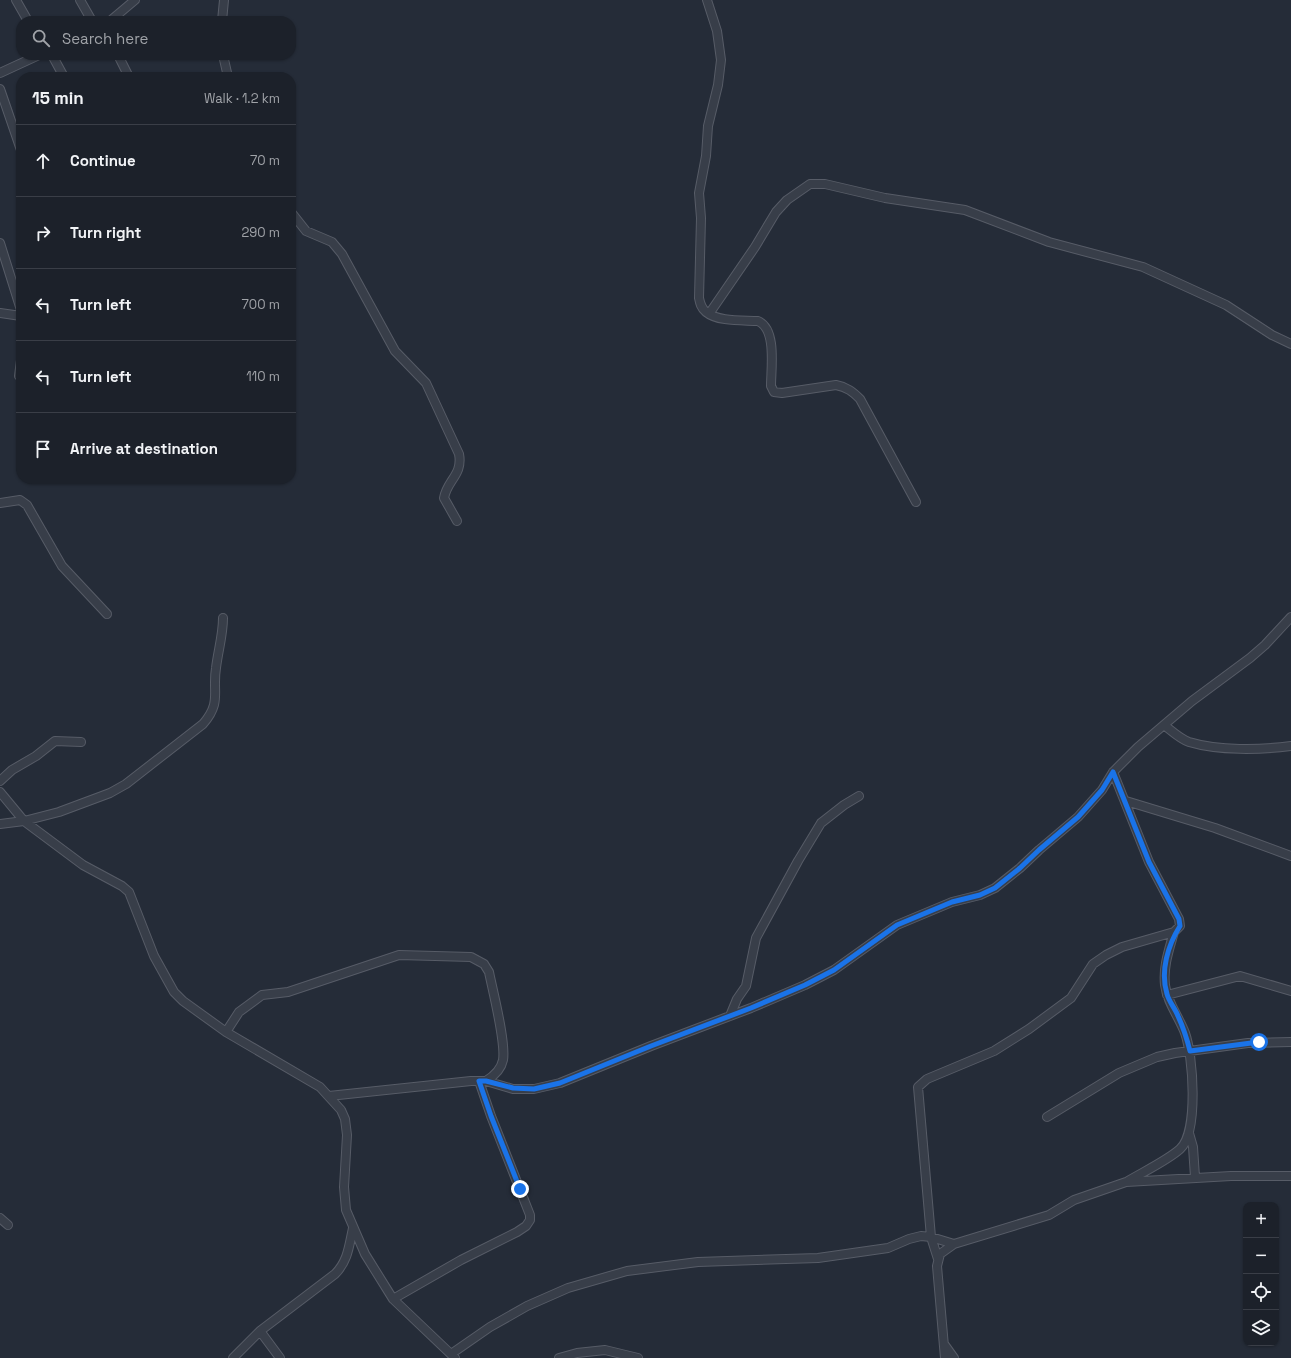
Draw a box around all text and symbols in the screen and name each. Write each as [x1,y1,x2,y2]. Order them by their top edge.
search box [16,16,296,60]
icon: search [30,27,52,49]
text: Search here [62,29,148,48]
text: 15 min [32,87,84,109]
text: Walk · 1.2 km [204,90,280,107]
icon: ahead [32,150,54,172]
text: Continue [70,151,136,170]
text: 70 m [250,152,280,169]
icon: right [32,222,54,244]
text: Turn right [70,223,141,242]
text: 290 m [241,224,280,241]
icon: left [32,294,54,316]
text: Turn left [70,295,132,314]
text: 700 m [242,296,280,313]
icon: left [32,366,54,388]
text: Turn left [70,367,132,386]
text: 110 m [246,368,280,385]
icon: arrive [32,438,54,460]
text: Arrive at destination [70,439,218,458]
route start [1250,1033,1268,1051]
route end [511,1180,529,1198]
map controls [1243,1202,1279,1346]
button: + [1243,1202,1279,1238]
button: − [1243,1238,1279,1274]
button: locate [1243,1274,1279,1310]
button: layers [1243,1310,1279,1346]

